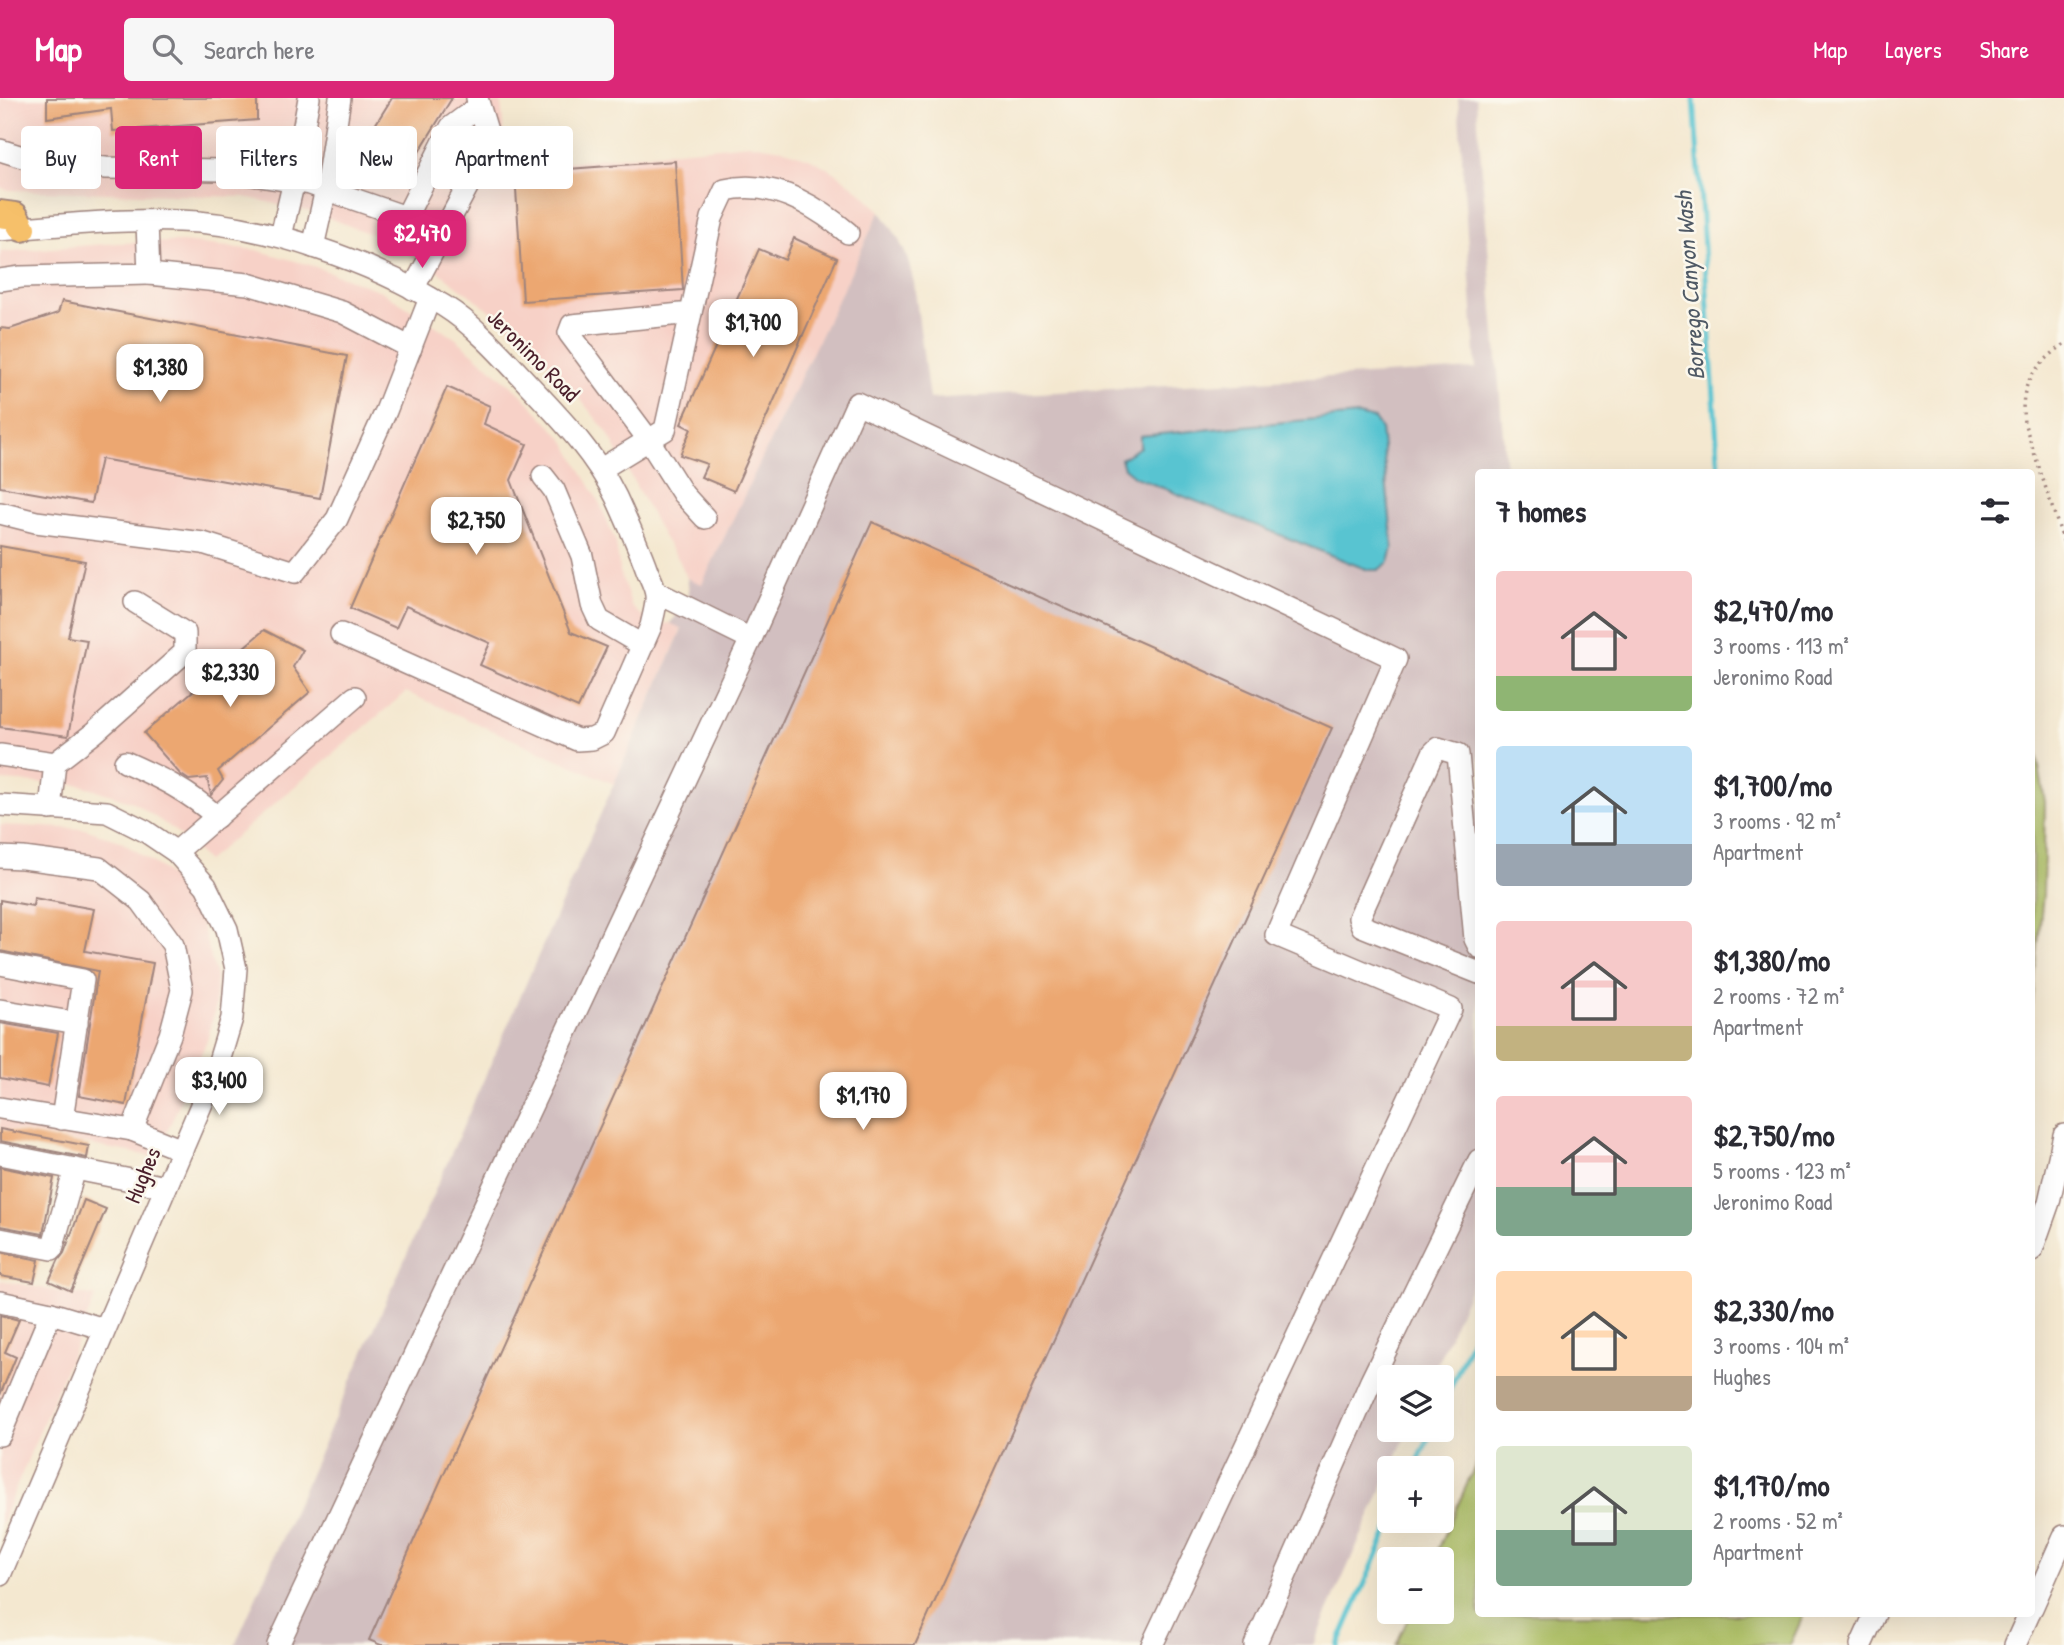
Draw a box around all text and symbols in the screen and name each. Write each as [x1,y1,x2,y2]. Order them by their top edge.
search box [124,18,614,81]
text: Map [35,27,82,71]
icon: search [148,30,186,68]
text: Search here [204,32,315,67]
text: Map [1813,33,1847,65]
text: Layers [1885,33,1942,65]
text: Share [1980,33,2029,65]
chip: Buy [21,126,101,189]
chip: Rent [115,126,202,189]
chip: Filters [216,126,322,189]
chip: New [336,126,417,189]
chip: Apartment [431,126,573,189]
water label: Borrego Canyon Wash [1666,189,1713,381]
pin: $2,470 [365,211,479,270]
text: $2,470 [393,217,451,248]
pin: $1,700 [696,300,810,359]
street label: Jeronimo Road [481,302,587,408]
text: $1,700 [725,306,781,337]
pin: $1,380 [103,344,217,404]
text: $1,380 [132,351,188,382]
text: 7 homes [1496,491,1586,531]
icon: filters [1976,492,2014,530]
pin: $2,750 [419,498,533,557]
text: $2,750 [447,504,505,535]
text: $2,470/mo [1713,590,1833,630]
icon: home [1552,599,1636,683]
text: 3 rooms · 113 m² [1713,630,1849,661]
pin: $2,330 [173,650,287,709]
text: $2,330 [201,656,259,687]
text: Jeronimo Road [1713,661,1832,692]
text: $1,700/mo [1713,765,1832,805]
icon: home [1552,774,1636,858]
text: 3 rooms · 92 m² [1713,805,1841,836]
text: Apartment [1713,836,1803,867]
text: $1,380/mo [1713,940,1830,980]
icon: home [1552,949,1636,1033]
text: 2 rooms · 72 m² [1713,980,1845,1011]
text: Apartment [1713,1011,1803,1042]
pin: $3,400 [162,1058,276,1117]
text: $3,400 [191,1064,247,1095]
pin: $1,170 [806,1072,920,1132]
text: $1,170 [836,1079,890,1110]
text: $2,750/mo [1713,1115,1834,1155]
icon: home [1552,1124,1636,1208]
street label: Hughes [116,1142,168,1208]
text: 5 rooms · 123 m² [1713,1155,1851,1186]
text: Jeronimo Road [1713,1186,1832,1217]
text: $2,330/mo [1713,1290,1834,1330]
icon: home [1552,1299,1636,1383]
text: 3 rooms · 104 m² [1713,1330,1849,1361]
text: Hughes [1713,1361,1771,1392]
map controls [1377,1365,1454,1624]
button: layers [1377,1365,1454,1442]
button: + [1377,1456,1454,1533]
text: $1,170/mo [1713,1465,1830,1505]
icon: home [1552,1474,1636,1558]
text: 2 rooms · 52 m² [1713,1505,1843,1536]
text: Apartment [1713,1536,1803,1567]
button: − [1377,1547,1454,1624]

